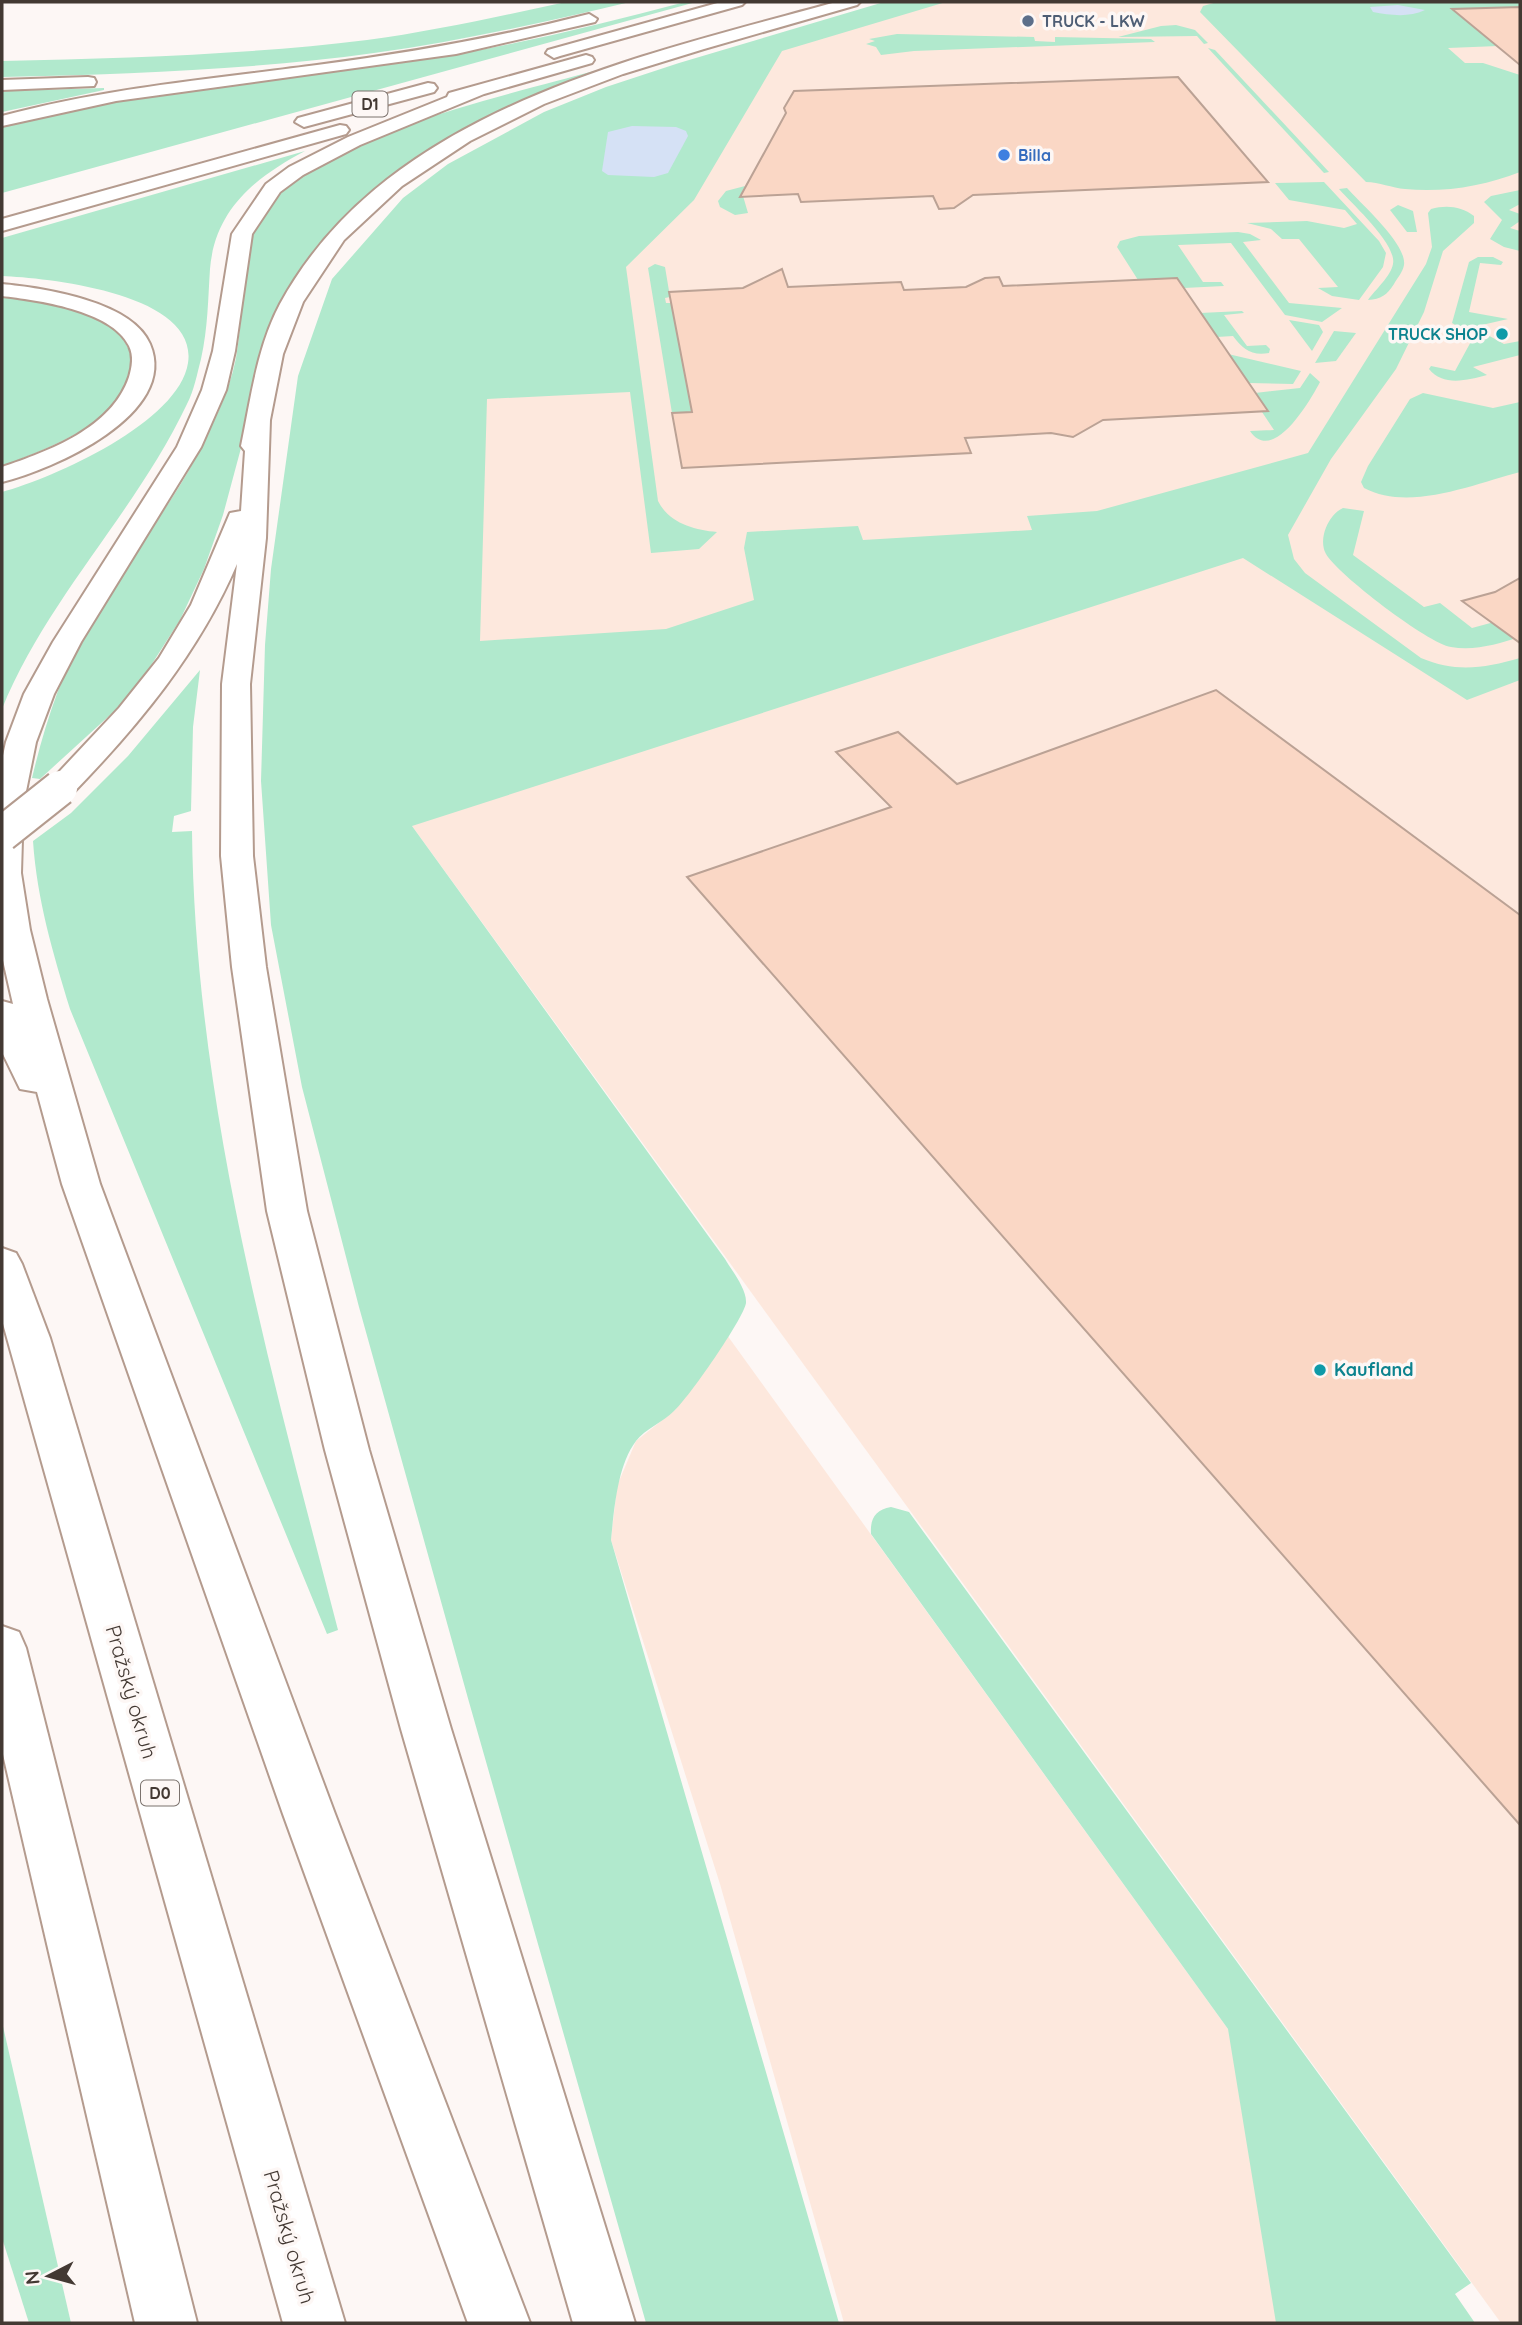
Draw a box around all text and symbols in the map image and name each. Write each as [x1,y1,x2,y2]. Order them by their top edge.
place label: TRUCK - LKW [1042,11,1145,31]
marker: TRUCK - LKW [1020,13,1036,29]
road number: D1 [352,92,388,116]
place label: Billa [1018,145,1051,165]
marker: Billa [996,147,1012,163]
place label: TRUCK SHOP [1388,324,1488,344]
marker: TRUCK SHOP [1494,326,1510,342]
place label: Kaufland [1334,1358,1414,1381]
marker: Kaufland [1312,1362,1328,1378]
street label: Pražský okruh [100,1622,163,1762]
road number: D0 [141,1781,179,1806]
street label: Pražský okruh [258,2167,321,2307]
north arrow [14,2241,84,2311]
text: N [19,2270,45,2286]

